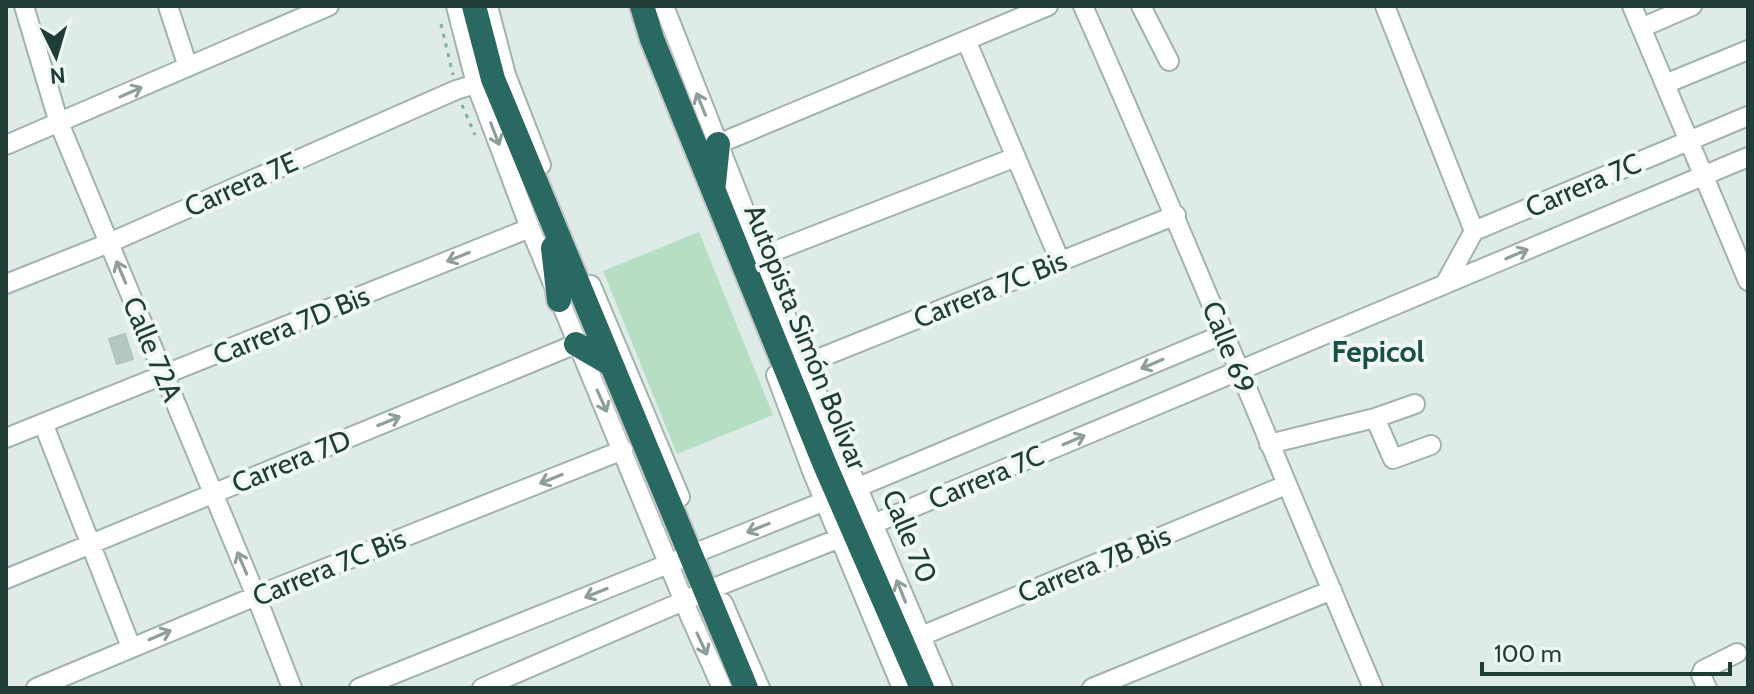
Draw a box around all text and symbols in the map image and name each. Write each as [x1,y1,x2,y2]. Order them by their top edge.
north arrow [16,16,96,96]
text: N [49,61,67,90]
one-way arrow [118,83,143,98]
one-way arrow [693,92,708,117]
one-way arrow [489,121,503,146]
street label: Carrera 7E [179,144,303,224]
street label: Carrera 7C [1520,146,1646,224]
street label: Autopista Simón Bolívar [737,199,875,475]
street label: Carrera 7C Bis [908,243,1072,335]
one-way arrow [1504,246,1529,261]
one-way arrow [446,251,471,266]
one-way arrow [113,260,127,285]
street label: Carrera 7D Bis [208,278,374,372]
street label: Calle 72A [116,292,191,407]
street label: Calle 69 [1195,296,1263,398]
district label: Fepicol [1331,333,1425,370]
one-way arrow [1140,358,1165,372]
one-way arrow [595,389,610,413]
one-way arrow [376,413,401,427]
street label: Carrera 7D [227,422,355,500]
one-way arrow [1061,432,1086,446]
street label: Carrera 7C [923,438,1049,516]
one-way arrow [539,473,564,487]
street label: Calle 70 [875,484,945,588]
street label: Carrera 7B Bis [1013,518,1175,610]
street label: Carrera 7C Bis [247,521,411,613]
one-way arrow [746,522,771,536]
one-way arrow [234,551,249,576]
one-way arrow [892,579,907,604]
one-way arrow [584,586,609,601]
scale bar [1482,626,1730,676]
one-way arrow [147,627,172,642]
one-way arrow [696,632,711,656]
text: 100 m [1494,639,1562,668]

